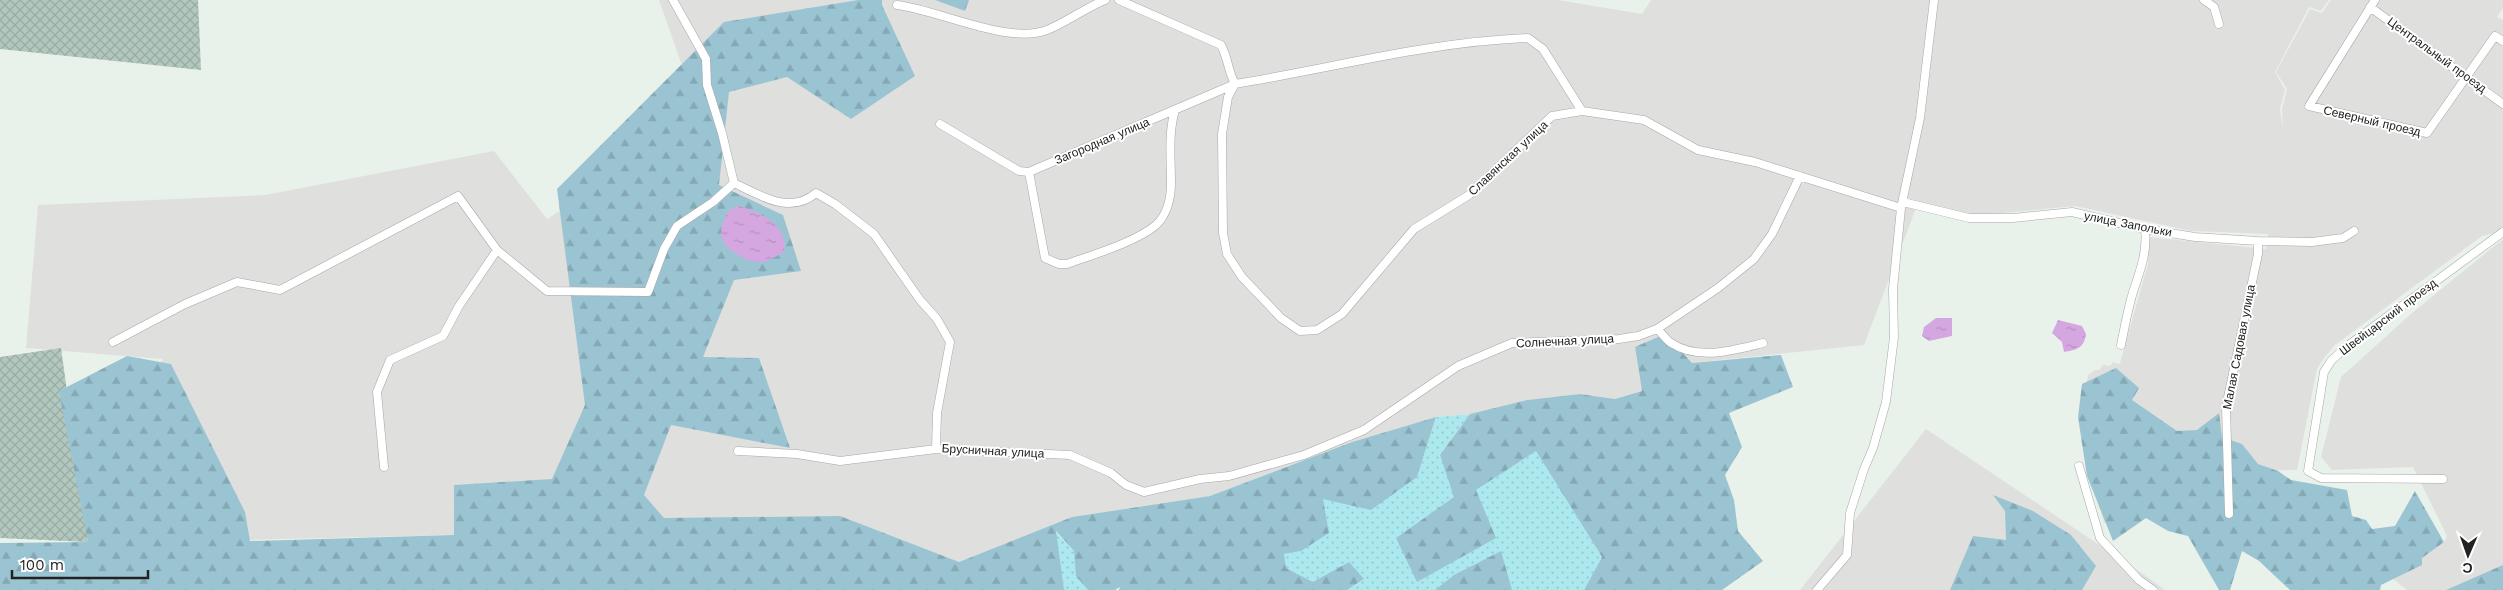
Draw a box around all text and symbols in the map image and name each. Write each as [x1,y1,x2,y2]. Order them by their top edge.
street label: Центральный проезд [2385,14,2489,96]
street label: Северный проезд [2322,103,2422,139]
street label: Загородная улица [1052,115,1152,167]
street label: Славянская улица [1465,117,1551,198]
street label: улица Запольки [2083,209,2173,239]
street label: Швейцарский проезд [2337,276,2439,358]
street label: Малая Садовая улица [2220,283,2258,411]
street label: Солнечная улица [1516,331,1615,351]
street label: Брусничная улица [941,441,1045,461]
north arrow [2443,530,2493,580]
scale bar [12,548,149,580]
text: 100 m [20,556,64,574]
text: С [2462,560,2473,576]

